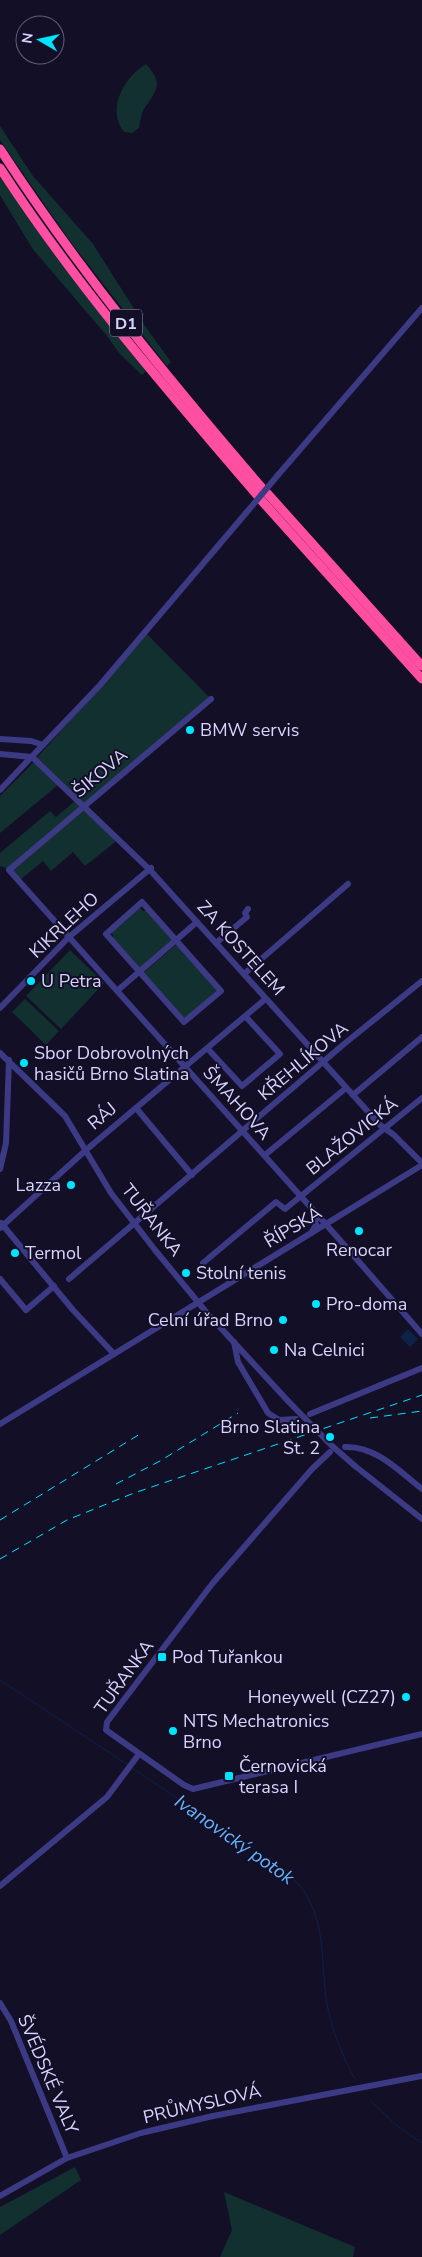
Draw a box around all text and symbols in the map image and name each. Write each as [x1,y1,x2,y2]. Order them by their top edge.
north arrow [15,15,65,65]
text: N [17,31,38,45]
road number: D1 [110,309,142,336]
place label: BMW servis [200,718,299,742]
marker: BMW servis [184,724,196,736]
street label: ŠIKOVA [68,743,132,803]
street label: KIKRLEHO [24,887,104,963]
street label: ZA KOSTELEM [192,895,290,1001]
place label: U Petra [41,969,101,993]
marker: U Petra [25,975,37,987]
street label: KŘEHLÍKOVA [253,1016,353,1106]
place label: Sbor Dobrovolných hasičů Brno Slatina [34,1041,189,1086]
marker: Sbor Dobrovolných hasičů Brno Slatina [18,1057,30,1069]
street label: ŠMAHOVA [198,1061,276,1145]
street label: BLAŽOVICKÁ [301,1092,403,1180]
street label: RÁJ [82,1097,122,1135]
place label: Lazza [16,1173,61,1197]
marker: Lazza [65,1179,77,1191]
street label: TUŘANKA [116,1179,188,1261]
street label: ŘÍPSKÁ [260,1200,326,1254]
marker: Renocar [353,1225,365,1237]
place label: Renocar [326,1238,392,1262]
place label: Termol [25,1241,82,1265]
marker: Termol [9,1247,21,1259]
place label: Stolní tenis [196,1261,286,1285]
marker: Stolní tenis [180,1267,192,1279]
place label: Pro-doma [326,1292,407,1316]
marker: Pro-doma [310,1298,322,1310]
place label: Celní úřad Brno [148,1308,273,1332]
marker: Celní úřad Brno [277,1314,289,1326]
place label: Na Celnici [284,1338,365,1362]
marker: Na Celnici [268,1344,280,1356]
place label: Brno Slatina St. 2 [220,1415,320,1460]
marker: Brno Slatina St. 2 [324,1431,336,1443]
street label: TUŘANKA [89,1635,159,1719]
place label: Pod Tuřankou [172,1645,283,1669]
marker: Pod Tuřankou [156,1651,168,1663]
place label: Honeywell (CZ27) [248,1685,396,1709]
marker: Honeywell (CZ27) [400,1691,412,1703]
place label: NTS Mechatronics Brno [183,1709,330,1754]
marker: NTS Mechatronics Brno [167,1725,179,1737]
place label: Černovická terasa I [239,1754,327,1799]
marker: Černovická terasa I [223,1770,235,1782]
water label: Ivanovický potok [169,1789,300,1891]
street label: ŠVÉDSKÉ VALY [12,2011,84,2138]
street label: PRŮMYSLOVÁ [141,2079,263,2129]

